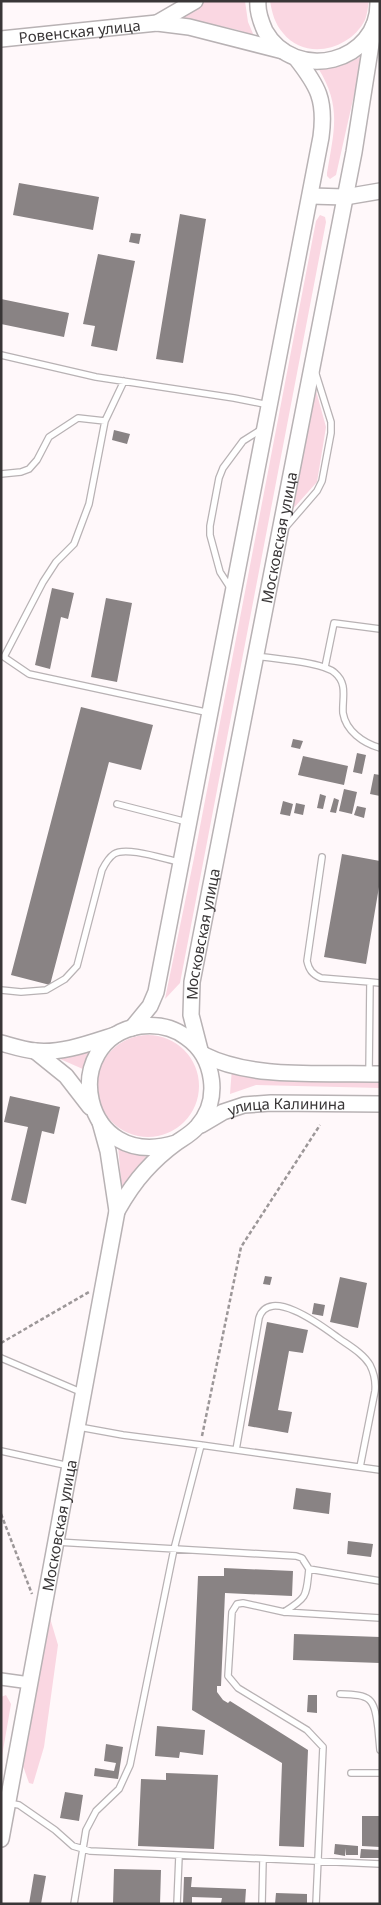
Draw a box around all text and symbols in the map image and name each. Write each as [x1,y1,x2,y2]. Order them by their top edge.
street label: Ровенская улица [18,15,141,47]
street label: Московская улица [256,470,301,605]
street label: Московская улица [181,867,224,1000]
street label: улица Калинина [225,1093,345,1120]
street label: Московская улица [37,1458,81,1593]

